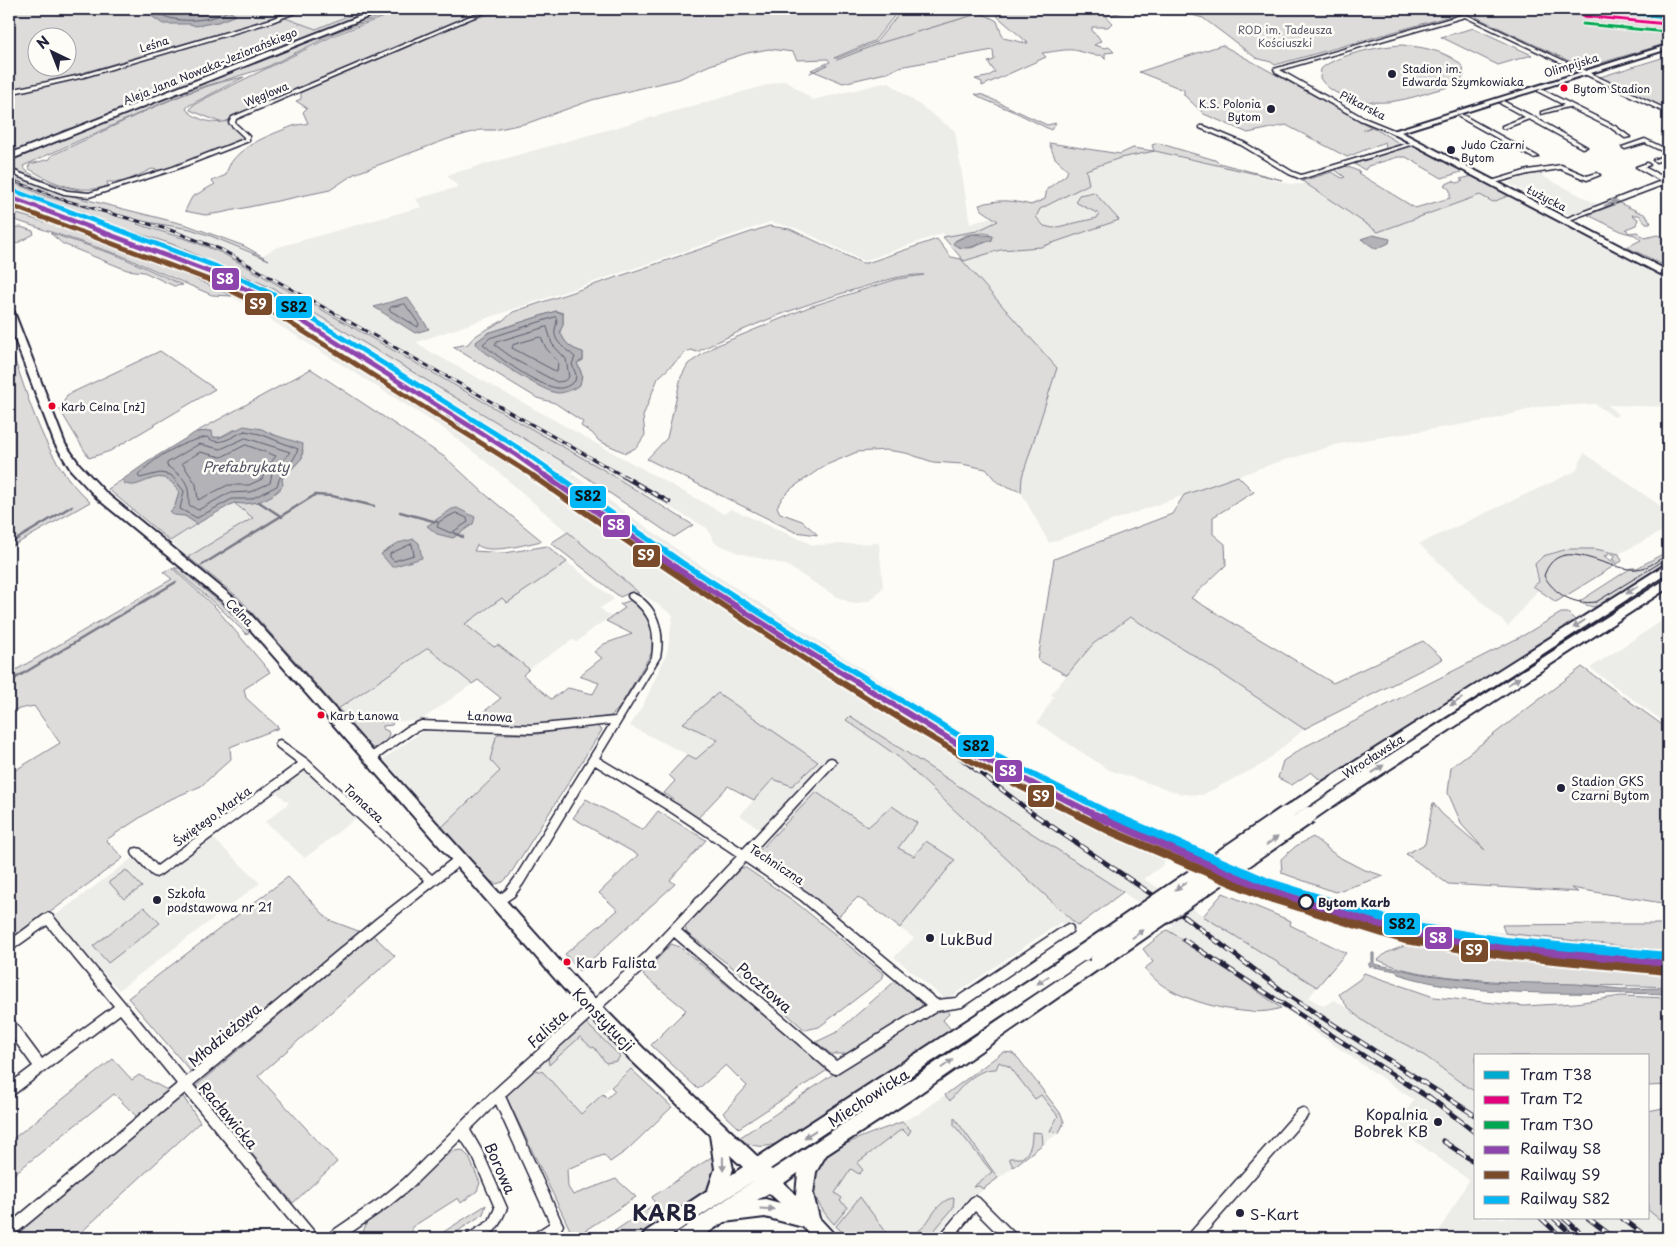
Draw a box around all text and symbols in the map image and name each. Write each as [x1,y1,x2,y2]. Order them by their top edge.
park label: ROD im. Tadeusza Kościuszki [1238,21,1333,51]
street label: Aleja Jana Nowaka-Jeziorańskiego [120,23,300,109]
north arrow [28,28,78,78]
text: N [32,31,54,54]
street label: Leśna [137,31,171,57]
street label: Olimpijska [1542,49,1601,81]
place label: Stadion im. Edwarda Szymkowiaka [1402,60,1524,90]
marker: Stadion im. Edwarda Szymkowiaka [1386,68,1398,80]
street label: Węglowa [241,77,291,111]
place label: Bytom Stadion [1573,80,1650,97]
marker: Bytom Stadion [1559,83,1569,93]
street label: Piłkarska [1337,86,1389,124]
place label: K.S. Polonia Bytom [1199,95,1261,125]
marker: K.S. Polonia Bytom [1265,103,1277,115]
place label: Judo Czarni Bytom [1461,136,1525,166]
marker: Judo Czarni Bytom [1445,144,1457,156]
street label: Łużycka [1523,180,1570,215]
one-way arrow [1604,199,1619,207]
line badge: S8 [211,267,240,291]
text: S8 [216,268,234,289]
line badge: S9 [244,292,273,316]
text: S9 [249,293,267,314]
line badge: S82 [275,295,313,319]
text: S82 [281,296,307,317]
place label: Karb Celna [nż] [61,398,145,415]
marker: Karb Celna [nż] [47,401,57,411]
water label: Prefabrykaty [203,456,290,477]
line badge: S82 [569,485,607,509]
text: S82 [575,485,601,506]
line badge: S8 [602,514,631,538]
text: S8 [607,514,625,535]
line badge: S9 [632,544,661,568]
text: S9 [637,544,655,565]
one-way arrow [1625,586,1639,595]
street label: Celna [222,594,258,630]
one-way arrow [1572,619,1586,629]
one-way arrow [1507,676,1520,686]
one-way arrow [1450,698,1463,707]
street label: Łanowa [466,706,514,726]
place label: Karb Łanowa [330,707,399,724]
marker: Karb Łanowa [316,710,326,720]
street label: Wrocławska [1339,729,1408,783]
line badge: S82 [957,734,995,758]
text: S82 [963,735,989,756]
line badge: S8 [994,759,1023,783]
text: S8 [999,760,1017,781]
one-way arrow [1371,764,1384,774]
place label: Stadion GKS Czarni Bytom [1571,772,1649,804]
street label: Tomasza [340,779,389,827]
street label: Świętego Marka [169,781,255,851]
marker: Stadion GKS Czarni Bytom [1555,782,1567,794]
line badge: S9 [1027,784,1055,808]
text: S9 [1032,785,1050,806]
one-way arrow [1265,836,1278,846]
street label: Techniczna [746,839,809,889]
one-way arrow [1174,881,1188,891]
place label: Szkoła podstawowa nr 21 [167,884,272,916]
place label: Bytom Karb [1318,893,1390,911]
marker: Szkoła podstawowa nr 21 [151,894,163,906]
marker: Bytom Karb [1298,894,1314,910]
line badge: S82 [1383,912,1421,936]
text: S82 [1389,913,1415,934]
line badge: S8 [1424,926,1453,950]
place label: LukBud [940,927,993,950]
text: S8 [1429,927,1447,948]
one-way arrow [1131,929,1145,939]
marker: LukBud [924,932,936,944]
line badge: S9 [1460,939,1489,963]
text: S9 [1465,939,1483,960]
place label: Karb Falista [576,952,657,973]
street label: Pocztowa [732,956,798,1018]
marker: Karb Falista [562,957,572,967]
one-way arrow [1036,975,1049,985]
street label: Konstytucji [568,982,640,1056]
street label: Młodzieżowa [182,996,266,1072]
street label: Falista [521,1003,573,1053]
legend [1474,1054,1650,1220]
one-way arrow [940,1059,954,1069]
street label: Miechowicka [823,1062,913,1132]
text: Tram T38 [1520,1062,1592,1085]
street label: Racławicka [194,1076,264,1154]
text: Tram T2 [1520,1086,1583,1109]
place label: Kopalnia Bobrek KB [1354,1102,1429,1142]
text: Tram T30 [1520,1112,1593,1135]
marker: Kopalnia Bobrek KB [1432,1116,1444,1128]
one-way arrow [803,1130,817,1139]
text: Railway S8 [1520,1136,1601,1159]
street label: Borowa [479,1139,523,1198]
one-way arrow [719,1157,727,1173]
text: Railway S9 [1520,1162,1600,1185]
text: Railway S82 [1520,1186,1610,1209]
district label: KARB [632,1196,698,1228]
place label: S-Kart [1250,1202,1299,1225]
one-way arrow [760,1206,776,1214]
marker: S-Kart [1234,1207,1246,1219]

